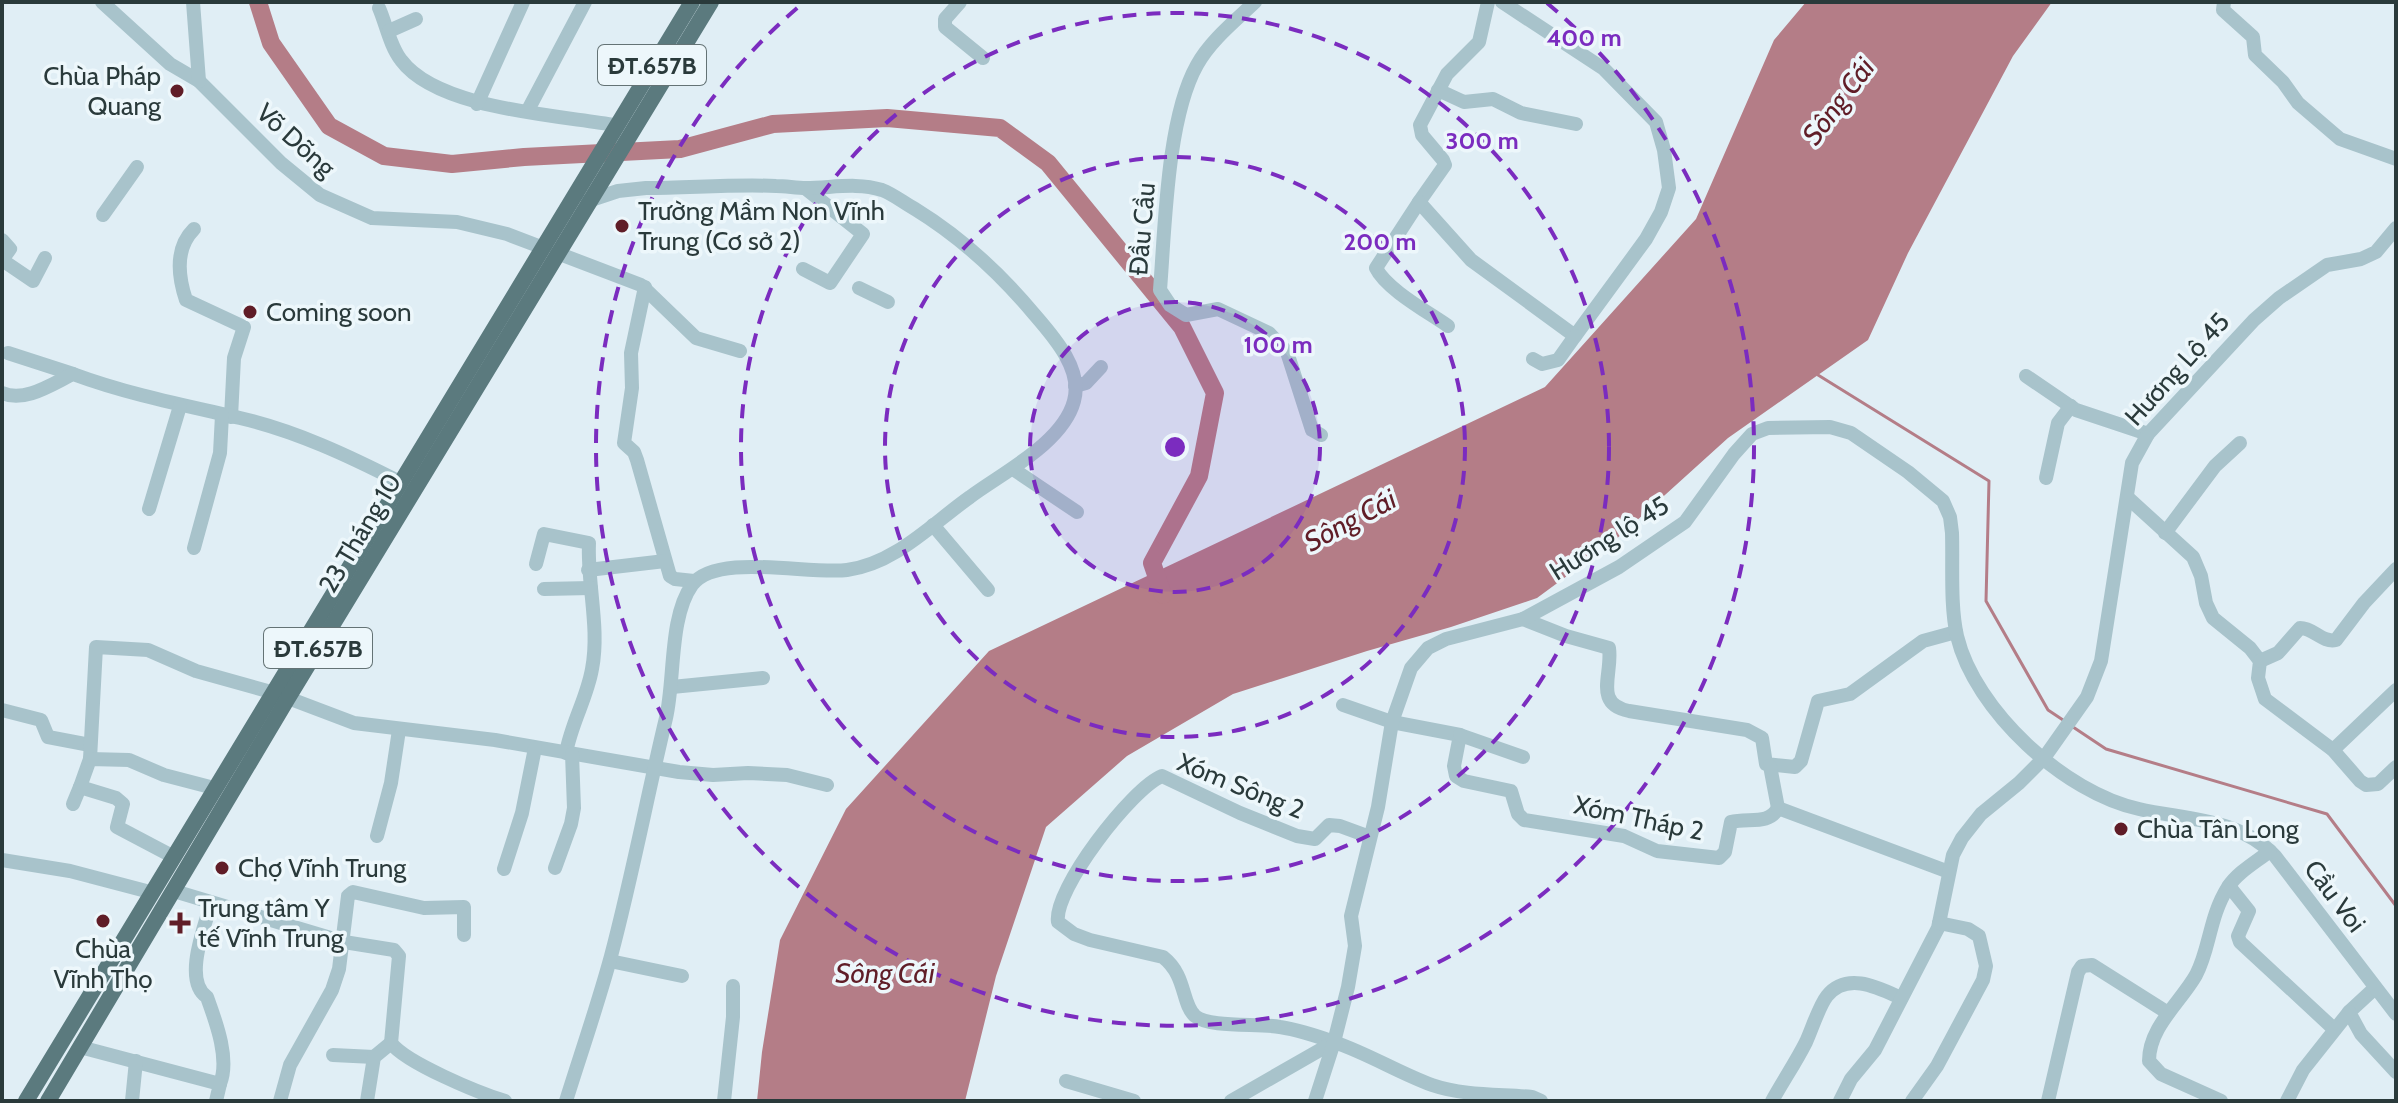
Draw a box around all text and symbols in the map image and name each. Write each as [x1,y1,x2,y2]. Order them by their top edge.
text: 400 m [1546,23,1622,52]
road number: ĐT.657B [598,45,706,85]
water label: Sông Cái [1795,50,1882,151]
place label: Chùa Pháp Quang [43,60,162,122]
marker: Chùa Pháp Quang [168,82,186,100]
street label: Võ Dõng [250,96,343,184]
text: 300 m [1445,126,1519,155]
street label: Đầu Cầu [1122,181,1162,277]
place label: Trường Mầm Non Vĩnh Trung (Cơ sở 2) [638,195,885,257]
marker: Trường Mầm Non Vĩnh Trung (Cơ sở 2) [613,217,631,235]
text: 200 m [1344,227,1416,256]
place label: Coming soon [266,296,412,328]
marker: Coming soon [241,303,259,321]
street label: Hương Lộ 45 [2118,306,2236,432]
text: 100 m [1243,330,1313,359]
centre of rings [1161,433,1189,461]
street label: 23 Tháng 10 [312,467,408,599]
water label: Sông Cái [1298,481,1403,558]
street label: Hương lộ 45 [1543,489,1675,587]
road number: ĐT.657B [264,628,372,668]
street label: Xóm Sông 2 [1173,746,1309,826]
street label: Xóm Tháp 2 [1571,789,1707,847]
place label: Chùa Tân Long [2137,813,2300,845]
marker: Chùa Tân Long [2112,820,2130,838]
place label: Chợ Vĩnh Trung [238,852,407,884]
street label: Cầu Voi [2298,854,2372,938]
marker: Chợ Vĩnh Trung [213,859,231,877]
place label: Trung tâm Y tế Vĩnh Trung [198,892,345,954]
marker: Chùa Vĩnh Thọ [94,912,112,930]
marker: Trung tâm Y tế Vĩnh Trung [169,912,191,934]
place label: Chùa Vĩnh Thọ [53,933,153,995]
water label: Sông Cái [835,956,936,990]

